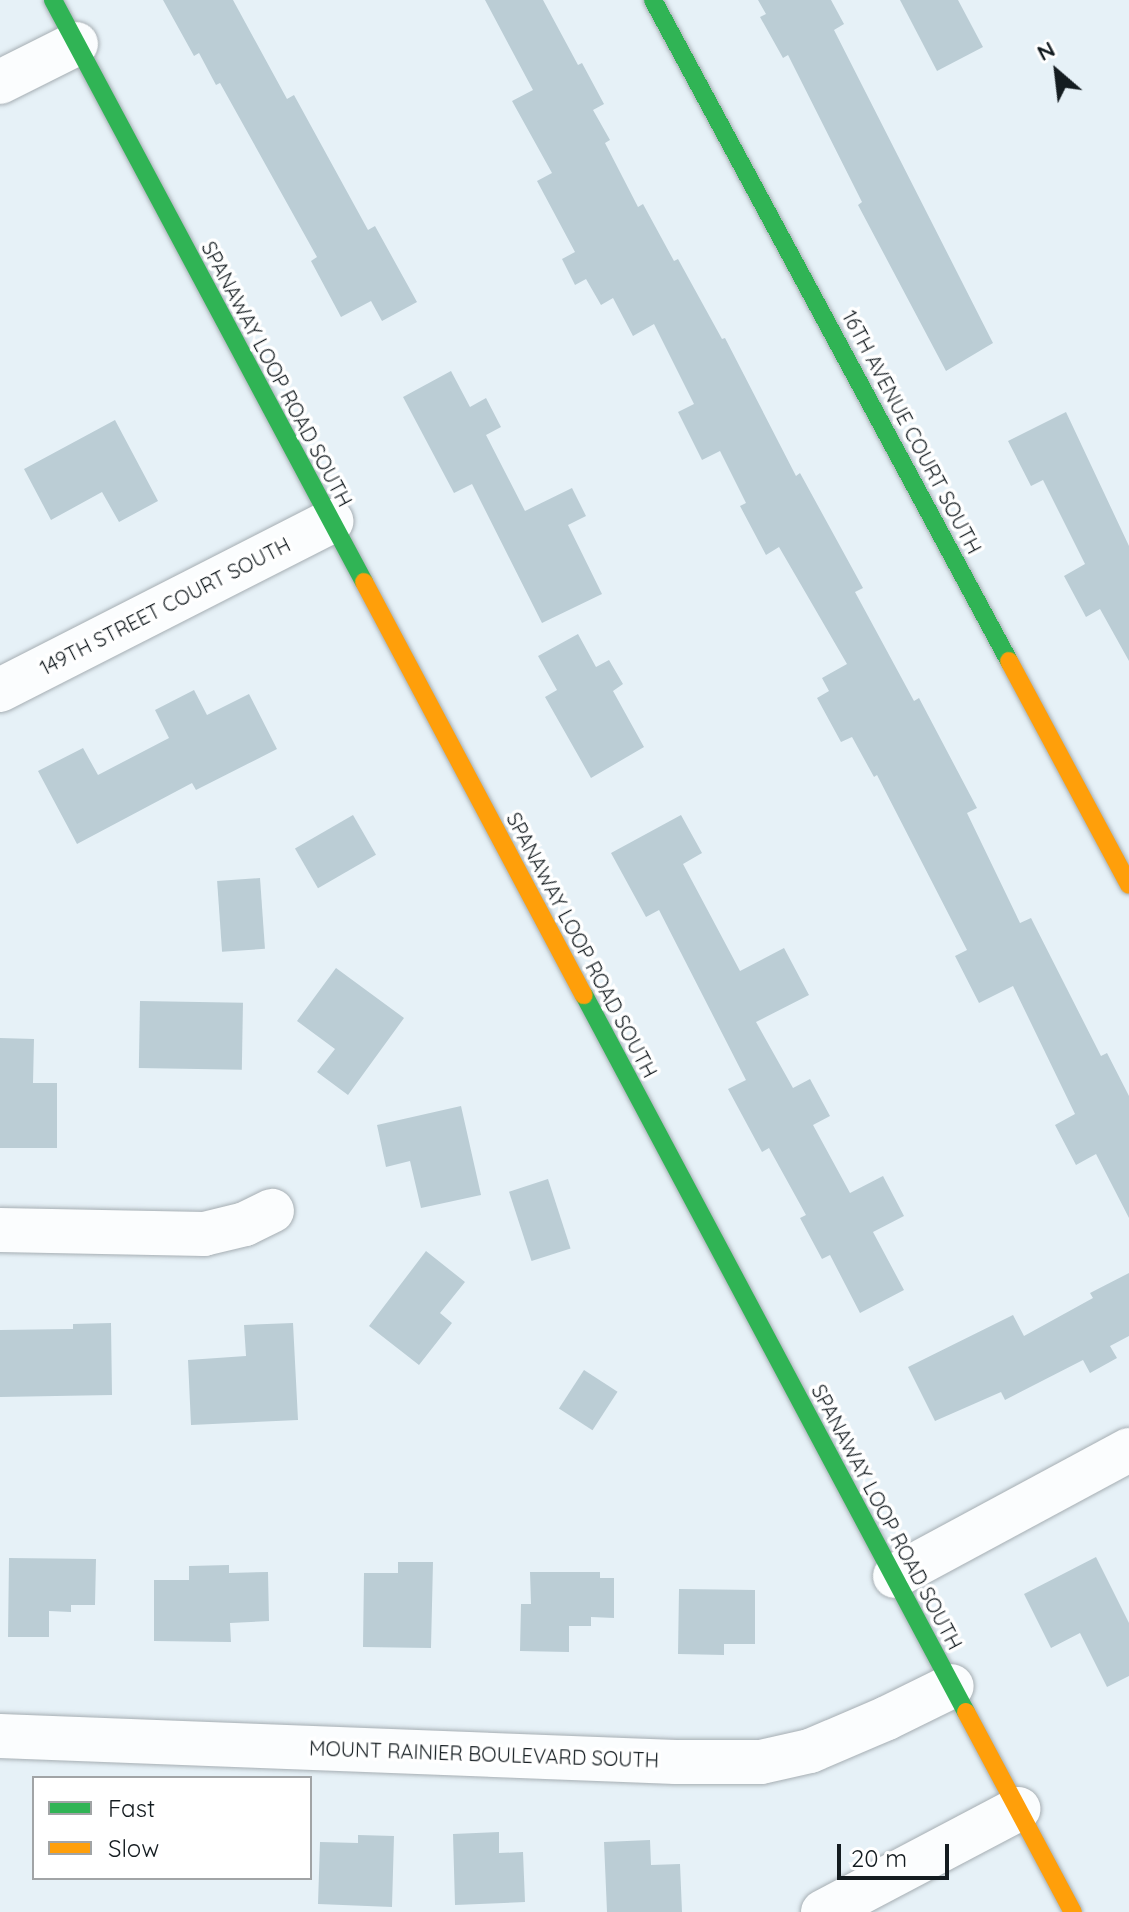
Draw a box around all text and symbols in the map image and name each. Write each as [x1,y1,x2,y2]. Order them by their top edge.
north arrow [1017,32,1097,112]
text: N [1032,35,1059,67]
street label: SPANAWAY LOOP ROAD SOUTH [197,237,357,511]
street label: 16TH AVENUE COURT SOUTH [838,306,986,558]
street label: 149TH STREET COURT SOUTH [36,532,294,680]
street label: SPANAWAY LOOP ROAD SOUTH [502,808,662,1082]
street label: SPANAWAY LOOP ROAD SOUTH [807,1380,967,1654]
street label: MOUNT RAINIER BOULEVARD SOUTH [309,1736,659,1772]
legend [32,1776,312,1880]
text: Fast [108,1793,155,1823]
scale bar [841,1828,953,1878]
text: Slow [108,1833,159,1863]
text: 20 m [851,1843,907,1873]

